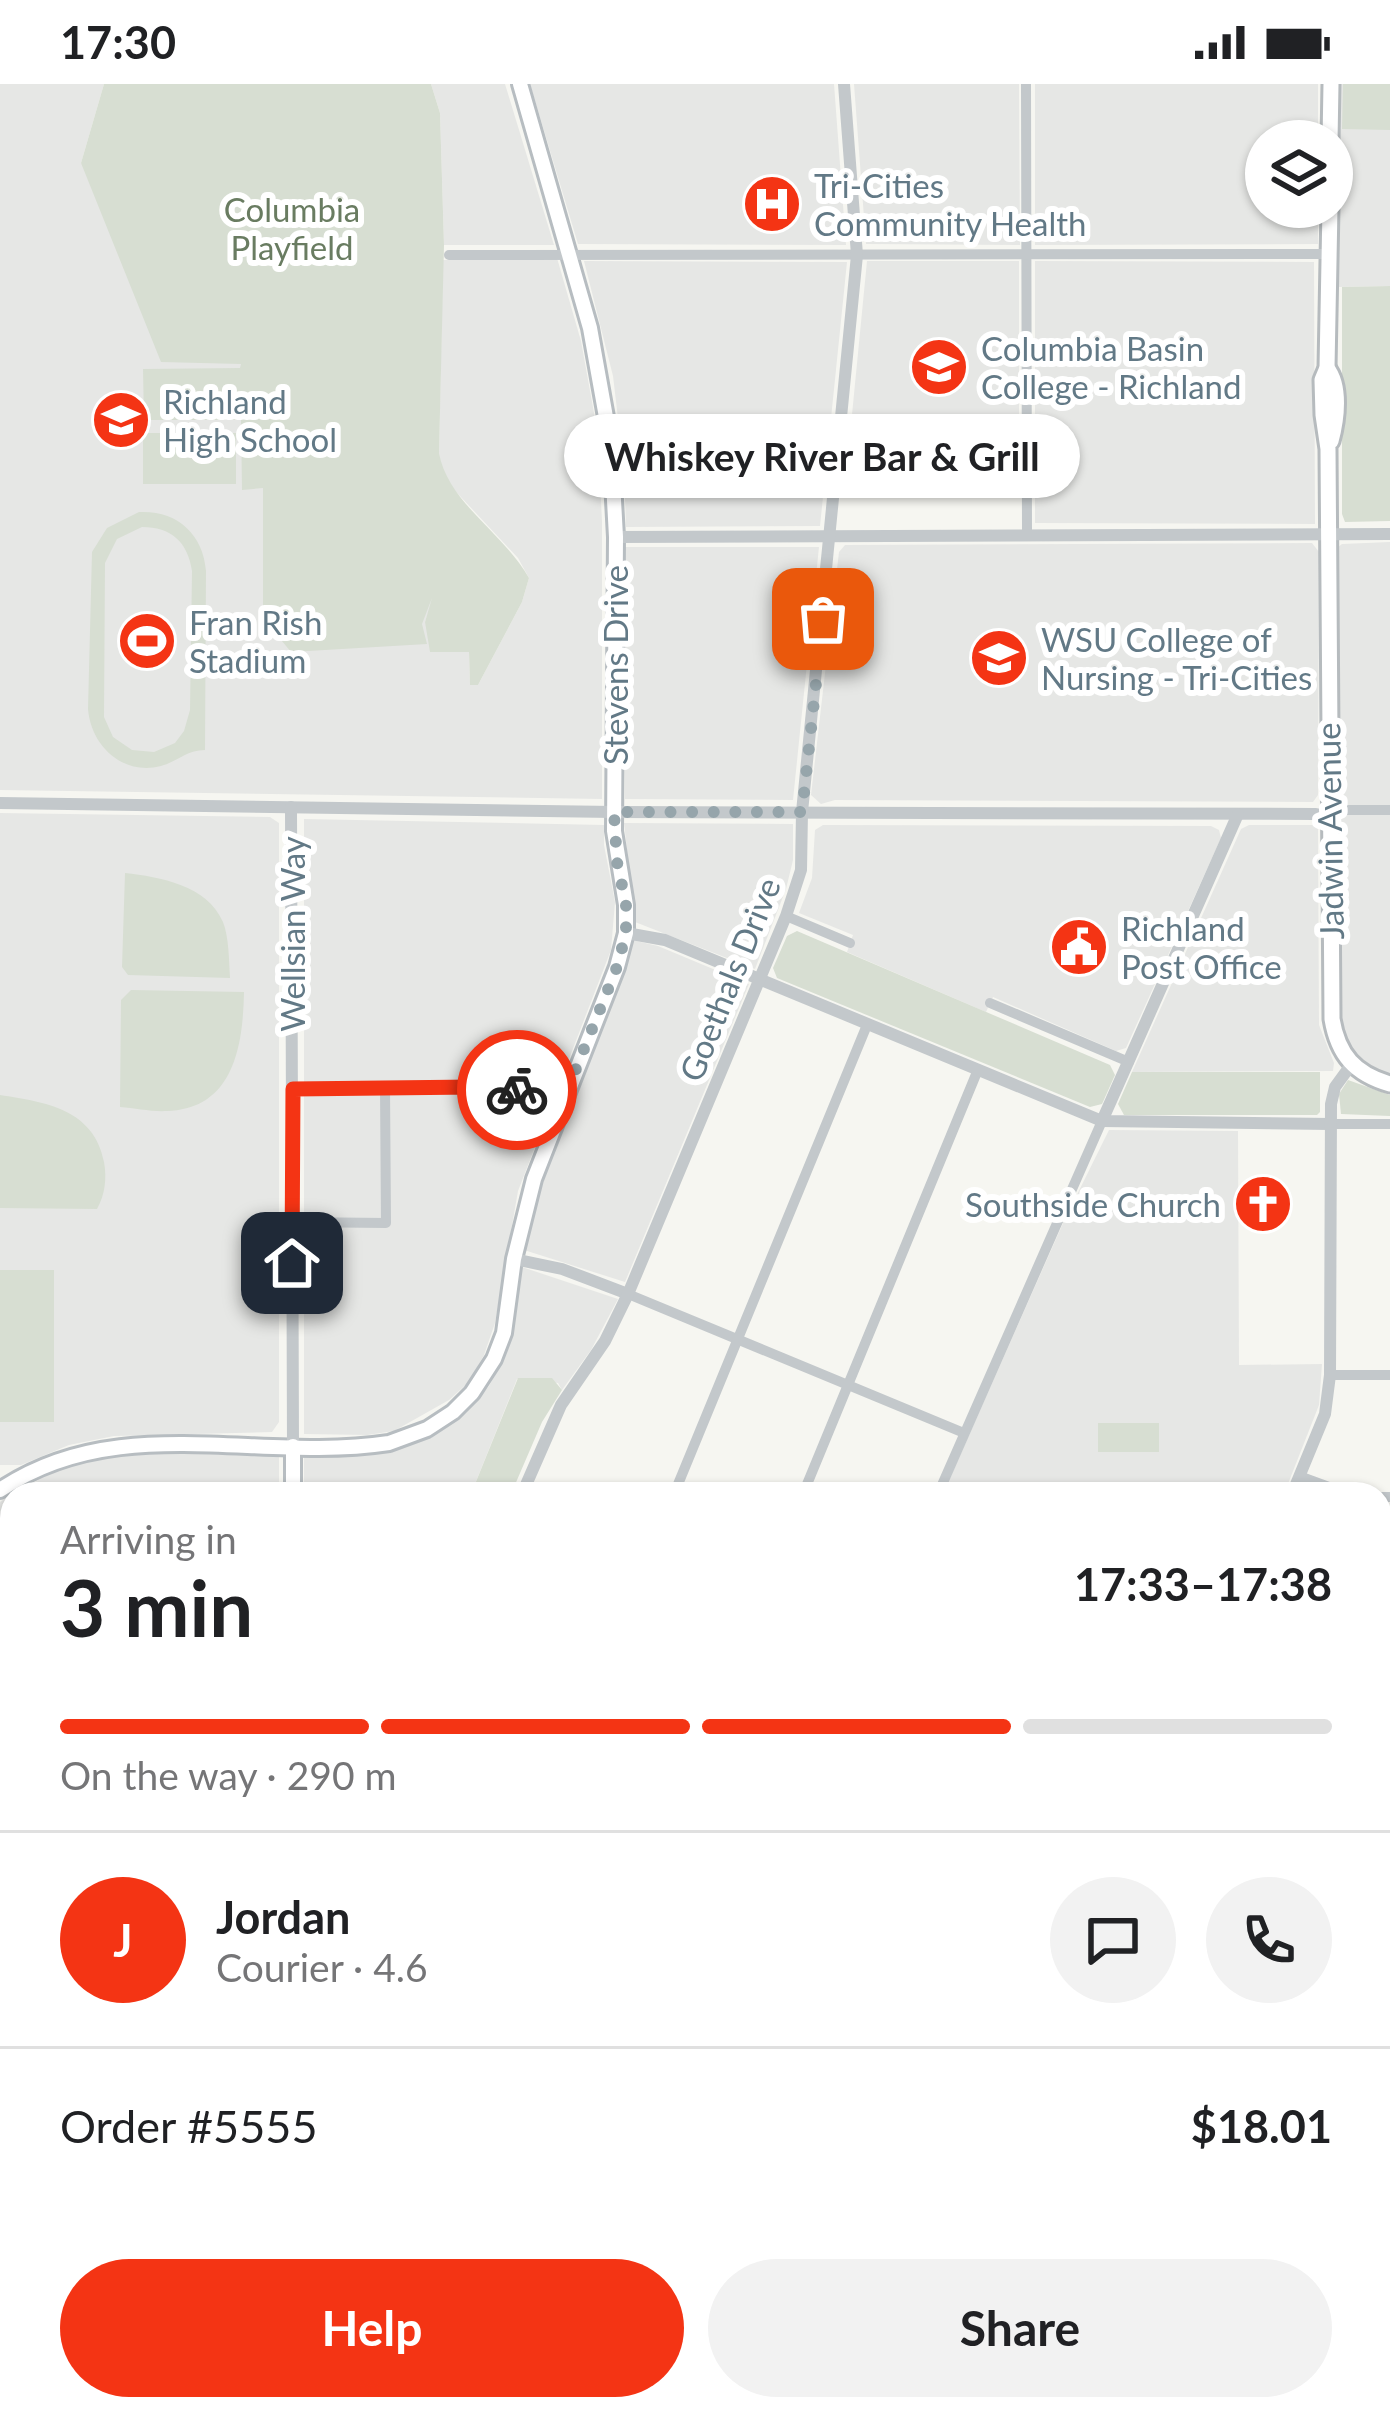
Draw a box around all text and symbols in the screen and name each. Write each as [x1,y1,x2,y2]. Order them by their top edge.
text: 17:30 [60,15,176,69]
map controls [1245,120,1353,228]
button: layers [1245,120,1353,228]
place label: Tri-Cities Community Health [814,165,1086,243]
hospital icon: Tri-Cities Community Health [741,173,803,235]
park label: Columbia Playfield [224,189,360,267]
place label: Columbia Basin College - Richland [981,328,1242,406]
school or university icon: Columbia Basin College - Richland [908,336,970,398]
place label: Richland High School [163,381,337,459]
school or university icon: Richland High School [90,389,152,451]
callout: Whiskey River Bar & Grill [565,415,1081,499]
text: Whiskey River Bar & Grill [604,433,1040,479]
street label: Stevens Drive [595,565,635,765]
pin [772,568,874,670]
icon: bag [790,586,856,652]
place label: Fran Rish Stadium [189,602,322,680]
sports icon: Fran Rish Stadium [116,610,178,672]
place label: WSU College of Nursing - Tri-Cities [1041,619,1312,697]
school or university icon: WSU College of Nursing - Tri-Cities [968,627,1030,689]
street label: Jadwin Avenue [1307,722,1351,940]
street label: Wellsian Way [272,836,312,1032]
street label: Goethals Drive [670,871,788,1087]
place label: Richland Post Office [1121,908,1282,986]
public building icon: Richland Post Office [1048,916,1110,978]
courier [457,1030,577,1150]
icon: bike [484,1057,550,1123]
church icon: Southside Church [1232,1173,1294,1235]
place label: Southside Church [965,1184,1221,1224]
pin [241,1212,343,1314]
icon: home [259,1230,325,1296]
text: Arriving in [60,1516,237,1562]
text: 17:33–17:38 [1074,1557,1332,1611]
text: 3 min [60,1560,253,1654]
text: On the way · 290 m [60,1752,397,1798]
button: chat [1050,1877,1176,2003]
button: phone [1206,1877,1332,2003]
text: Jordan [216,1890,350,1944]
text: J [113,1913,133,1967]
text: Courier · 4.6 [216,1944,428,1990]
text: Order #5555 [60,2099,318,2153]
text: $18.01 [1191,2099,1332,2153]
button: Help [60,2259,684,2397]
button: Share [708,2259,1332,2397]

